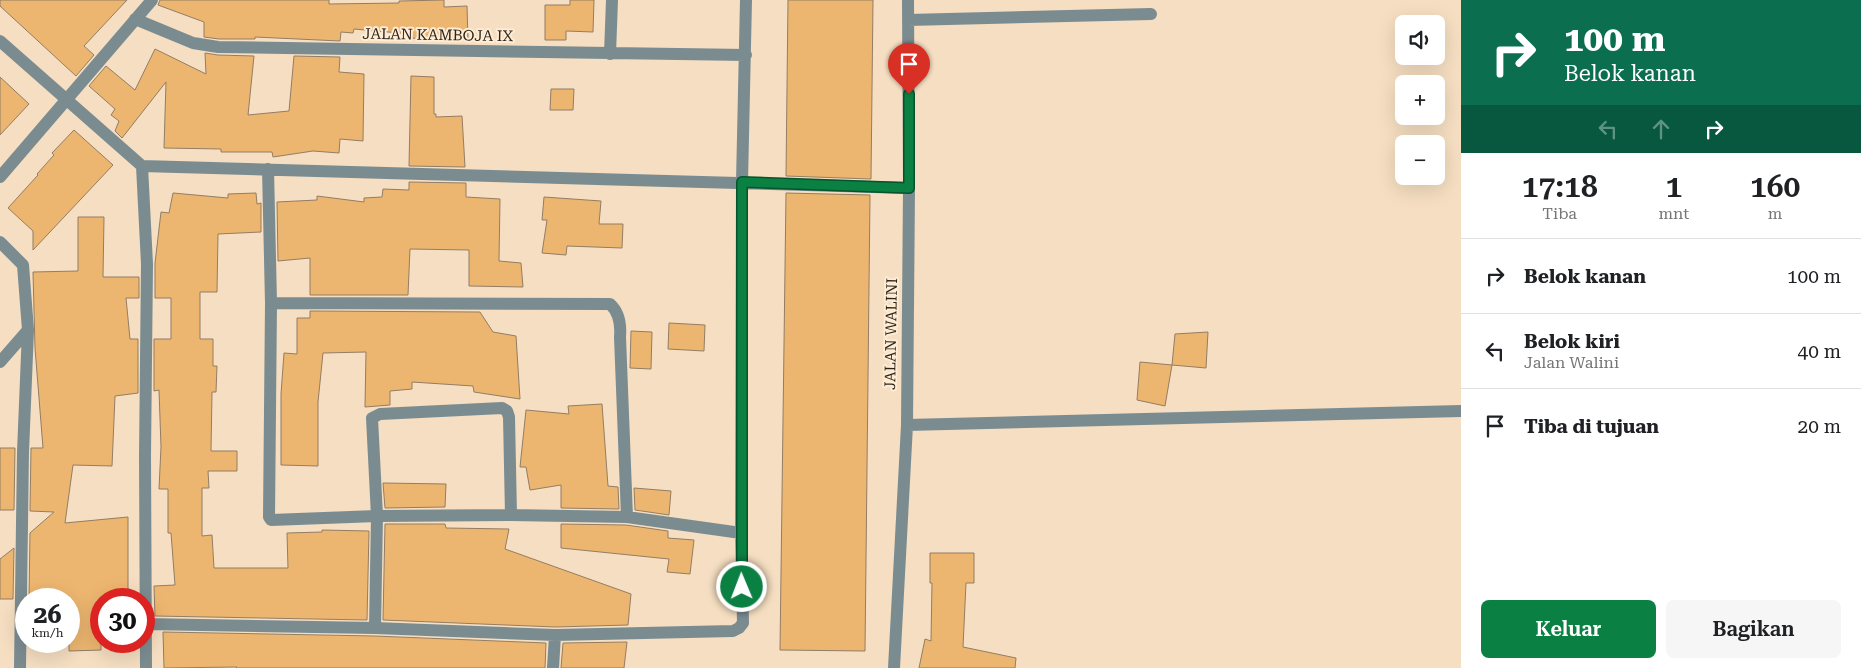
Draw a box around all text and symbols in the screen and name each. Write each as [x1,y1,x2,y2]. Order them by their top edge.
map controls [1395,15,1445,185]
button: sound [1395,15,1445,65]
text: 100 m [1564,19,1665,60]
icon: right [1481,20,1546,85]
street label: JALAN KAMBOJA IX [362,25,514,45]
pin [888,43,930,94]
icon: arrive [895,50,923,78]
text: Belok kanan [1564,61,1696,86]
button: + [1395,75,1445,125]
icon: left [1594,115,1622,143]
icon: ahead [1647,115,1675,143]
icon: right [1700,115,1728,143]
button: − [1395,135,1445,185]
text: 17:18 [1522,169,1598,204]
text: 1 [1665,169,1682,204]
text: 160 [1750,169,1800,204]
text: Tiba [1542,204,1577,223]
text: mnt [1658,204,1689,223]
text: m [1768,204,1782,223]
icon: right [1481,262,1509,290]
text: Belok kanan [1524,265,1646,288]
text: 100 m [1787,265,1841,288]
street label: JALAN WALINI [881,278,901,390]
text: Belok kiri [1524,330,1620,353]
icon: left [1481,337,1509,365]
text: 40 m [1798,340,1841,363]
text: Jalan Walini [1524,353,1619,372]
icon: arrive [1481,412,1509,440]
text: Tiba di tujuan [1524,415,1659,438]
text: 20 m [1798,415,1841,438]
position arrow [715,560,767,612]
speed limit sign: 30 [90,588,155,653]
text: 26 [33,600,62,629]
button: Keluar [1481,600,1656,658]
button: Bagikan [1666,600,1841,658]
text: km/h [31,626,64,640]

